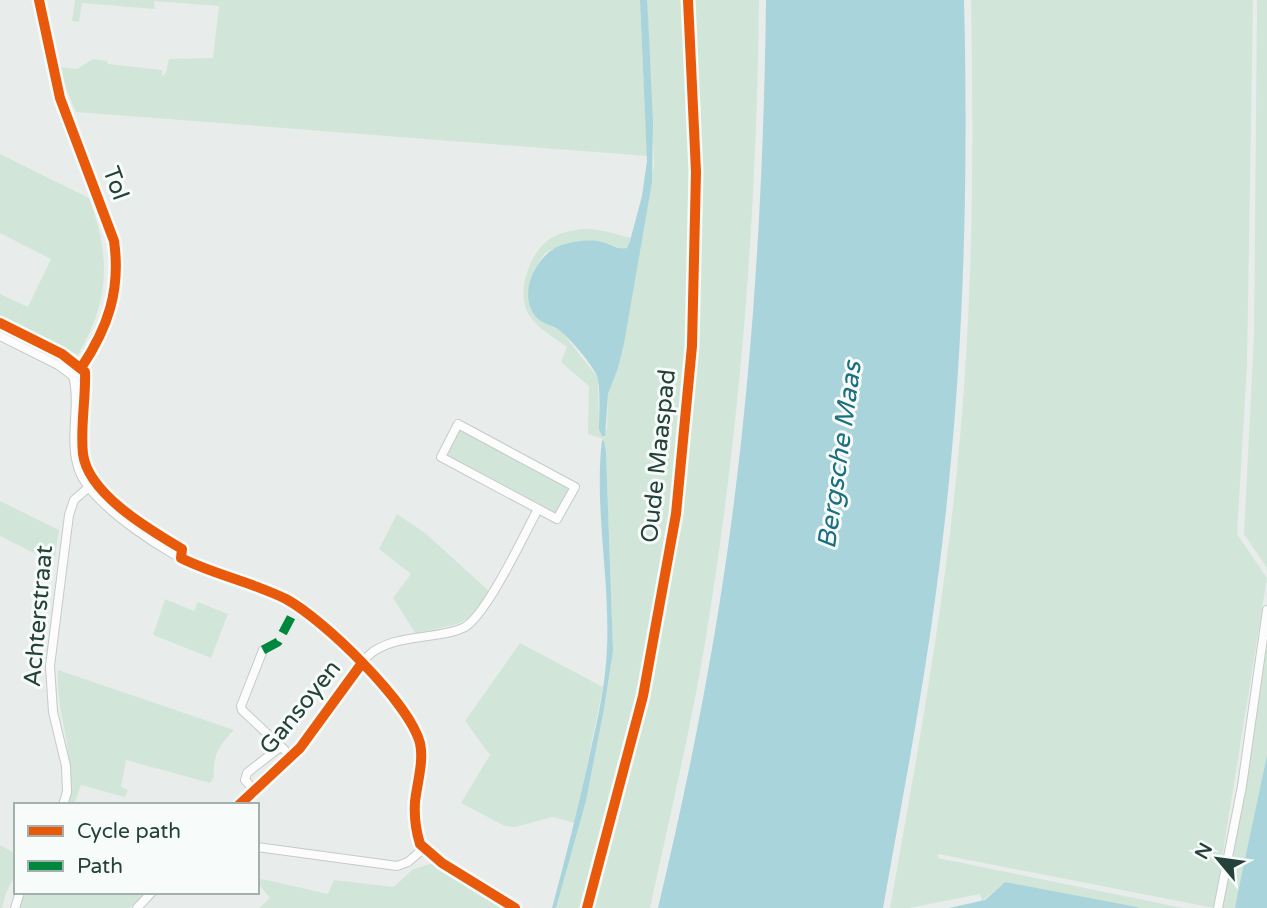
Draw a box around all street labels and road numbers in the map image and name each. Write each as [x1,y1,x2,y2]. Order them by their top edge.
street label: Tol [96,162,135,204]
street label: Oude Maaspad [635,368,682,544]
street label: Achterstraat [18,544,59,688]
street label: Gansoyen [254,654,347,760]

